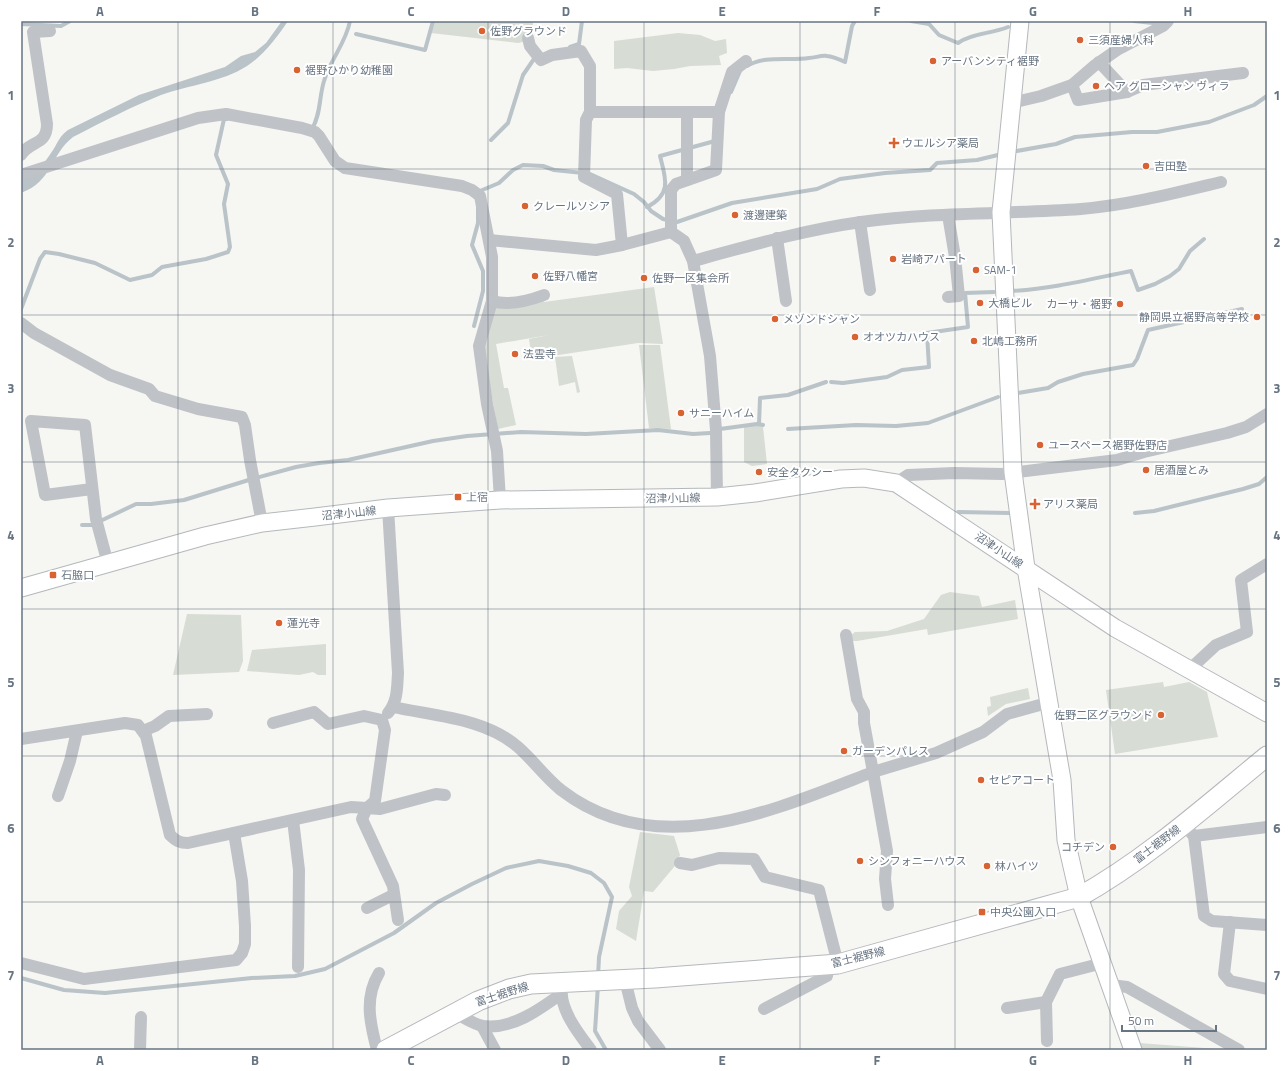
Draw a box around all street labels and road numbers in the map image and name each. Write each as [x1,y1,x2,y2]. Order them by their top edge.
street label: 沼津小山線 [645,490,701,506]
street label: 沼津小山線 [321,502,377,524]
street label: 沼津小山線 [972,528,1026,572]
street label: 富士裾野線 [1130,821,1184,867]
street label: 富士裾野線 [829,943,887,971]
street label: 富士裾野線 [473,978,531,1010]

